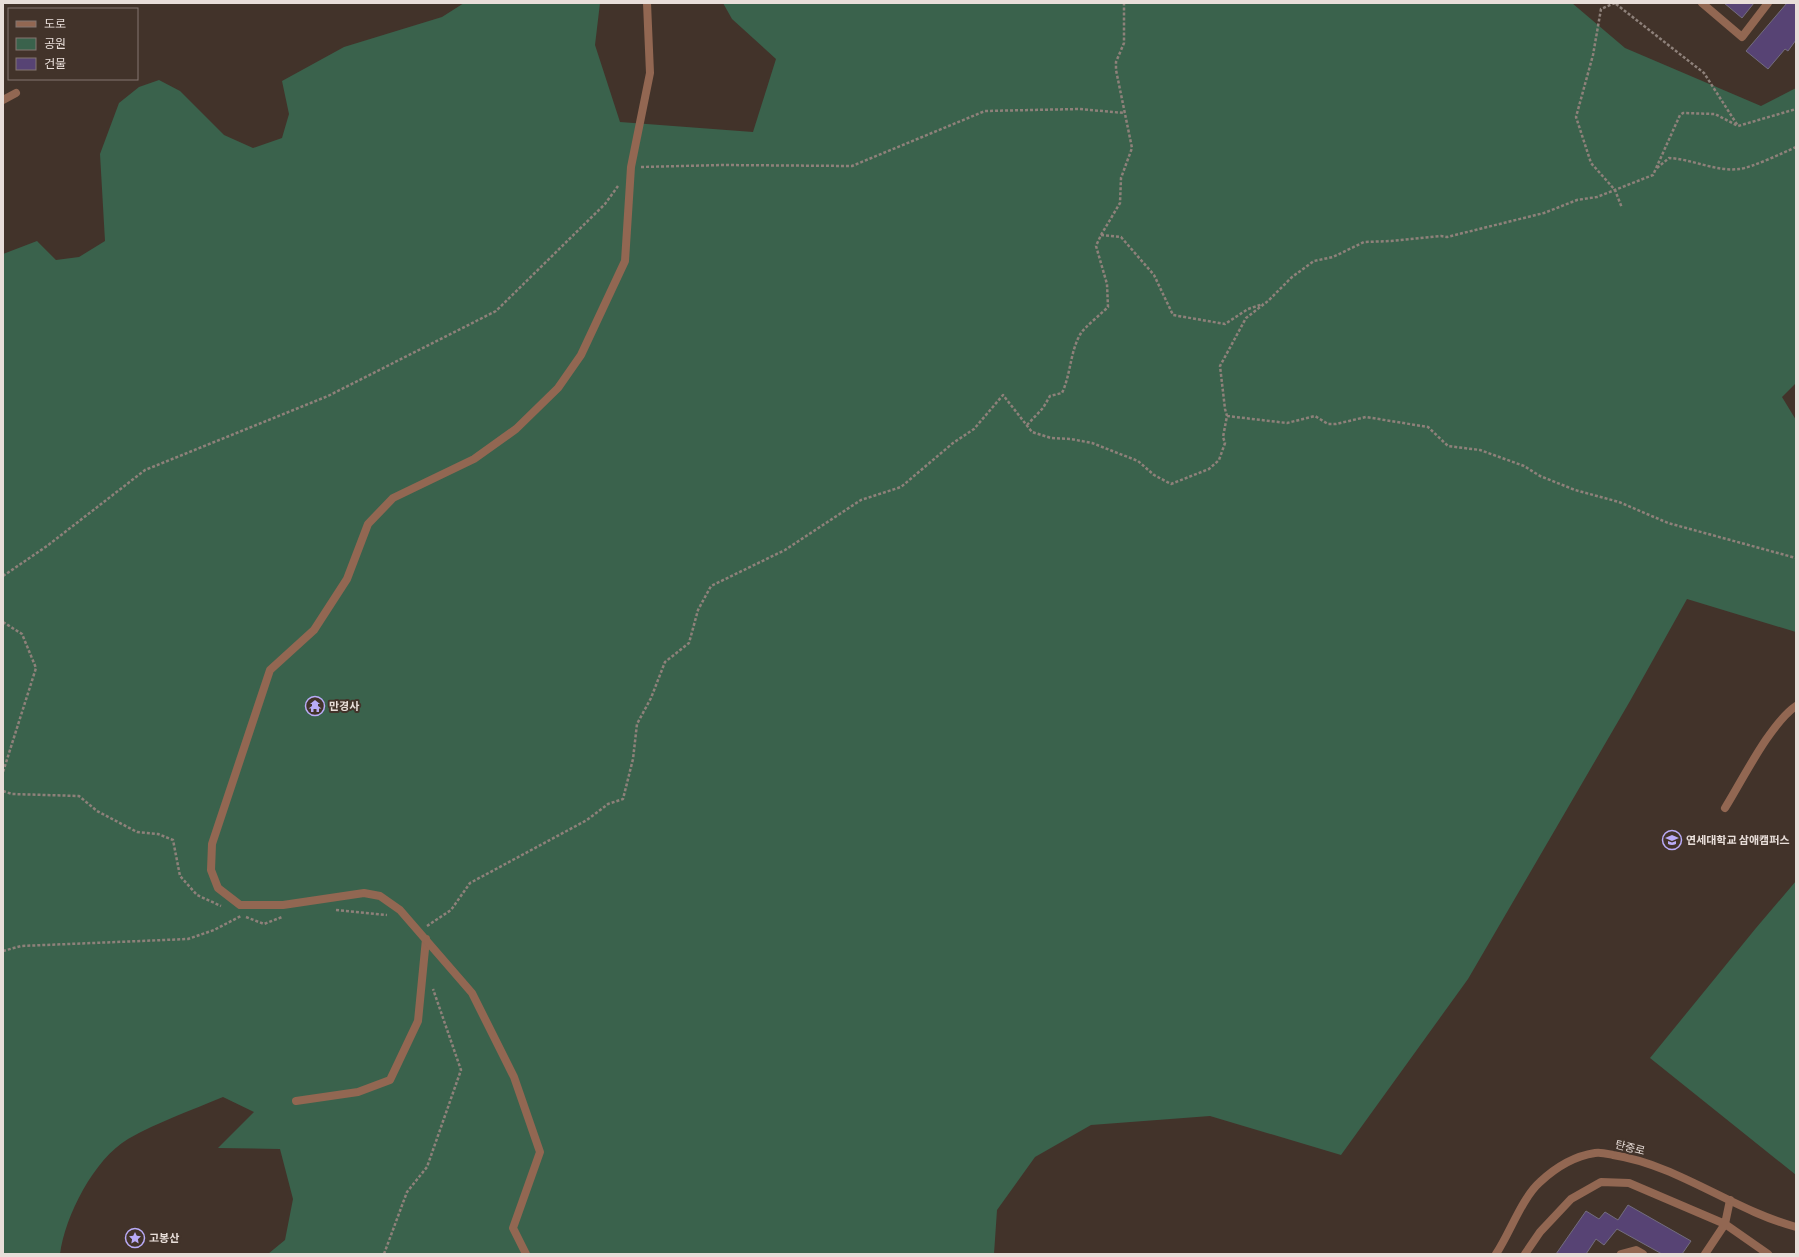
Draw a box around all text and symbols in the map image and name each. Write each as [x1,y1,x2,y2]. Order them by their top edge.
legend [8,8,138,80]
text: 도로 [44,16,66,33]
text: 공원 [44,36,66,53]
text: 건물 [44,56,66,73]
temple icon: 만경사 [304,695,326,717]
place label: 만경사 [329,699,359,714]
school or university icon: 연세대학교 삼애캠퍼스 [1661,829,1683,851]
place label: 연세대학교 삼애캠퍼스 [1686,833,1789,848]
street label: 탄중로 [1613,1137,1647,1159]
place icon: 고봉산 [124,1227,146,1249]
place label: 고봉산 [149,1231,179,1246]

